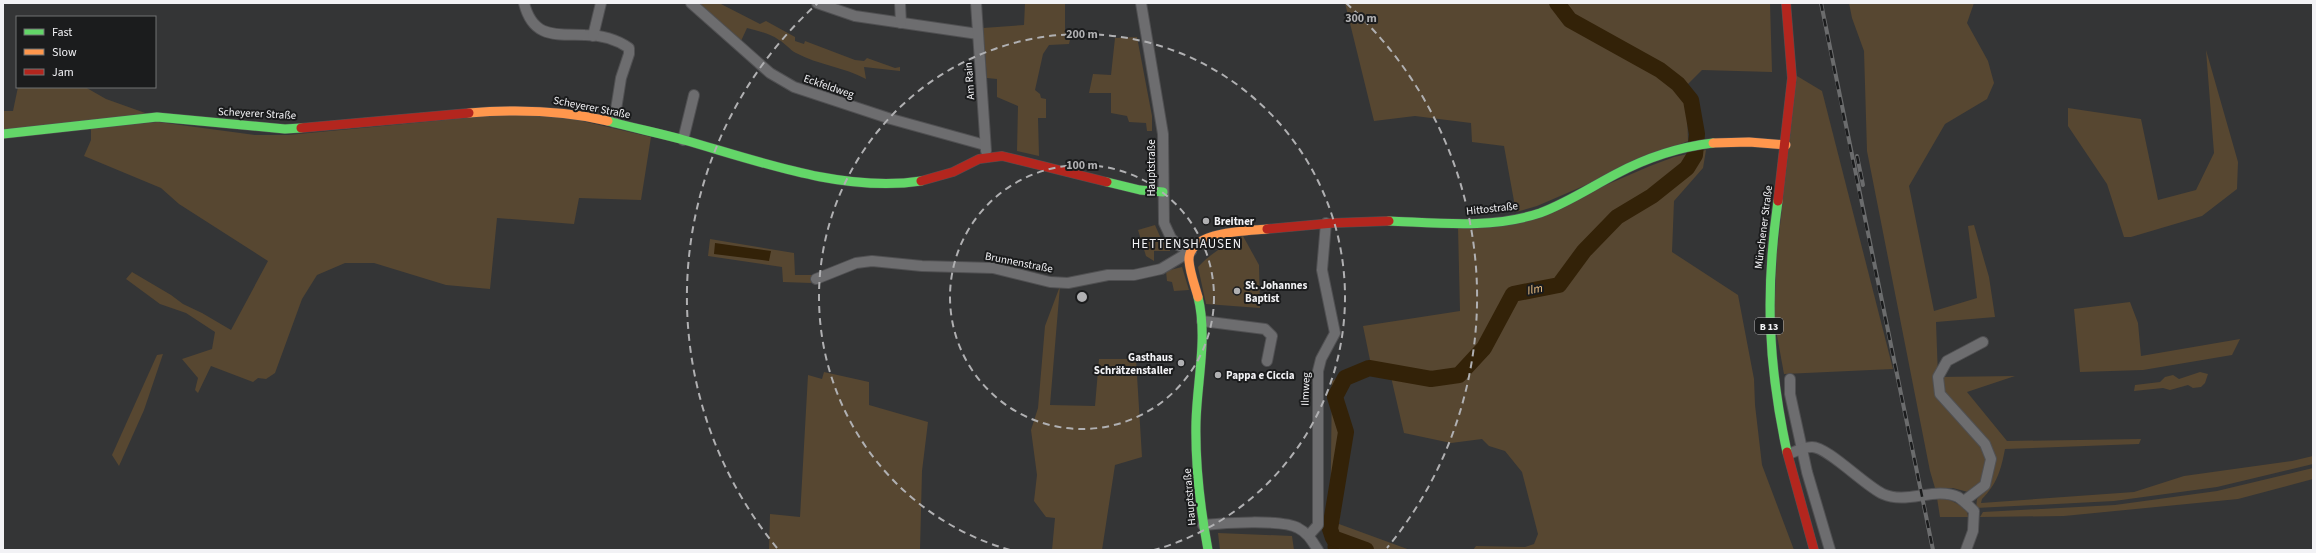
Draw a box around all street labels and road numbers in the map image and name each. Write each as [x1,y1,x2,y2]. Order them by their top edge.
street label: Am Rain [961,62,978,100]
street label: Eckfeldweg [802,71,856,102]
street label: Scheyerer Straße [552,93,632,122]
street label: Scheyerer Straße [217,104,297,123]
street label: Hauptstraße [1144,139,1159,197]
street label: Münchener Straße [1751,184,1776,270]
street label: Hittostraße [1465,198,1519,219]
street label: Brunnenstraße [984,249,1055,277]
road number: B 13 [1755,318,1783,334]
street label: Ilmweg [1297,372,1314,406]
street label: Hauptstraße [1179,467,1199,526]

